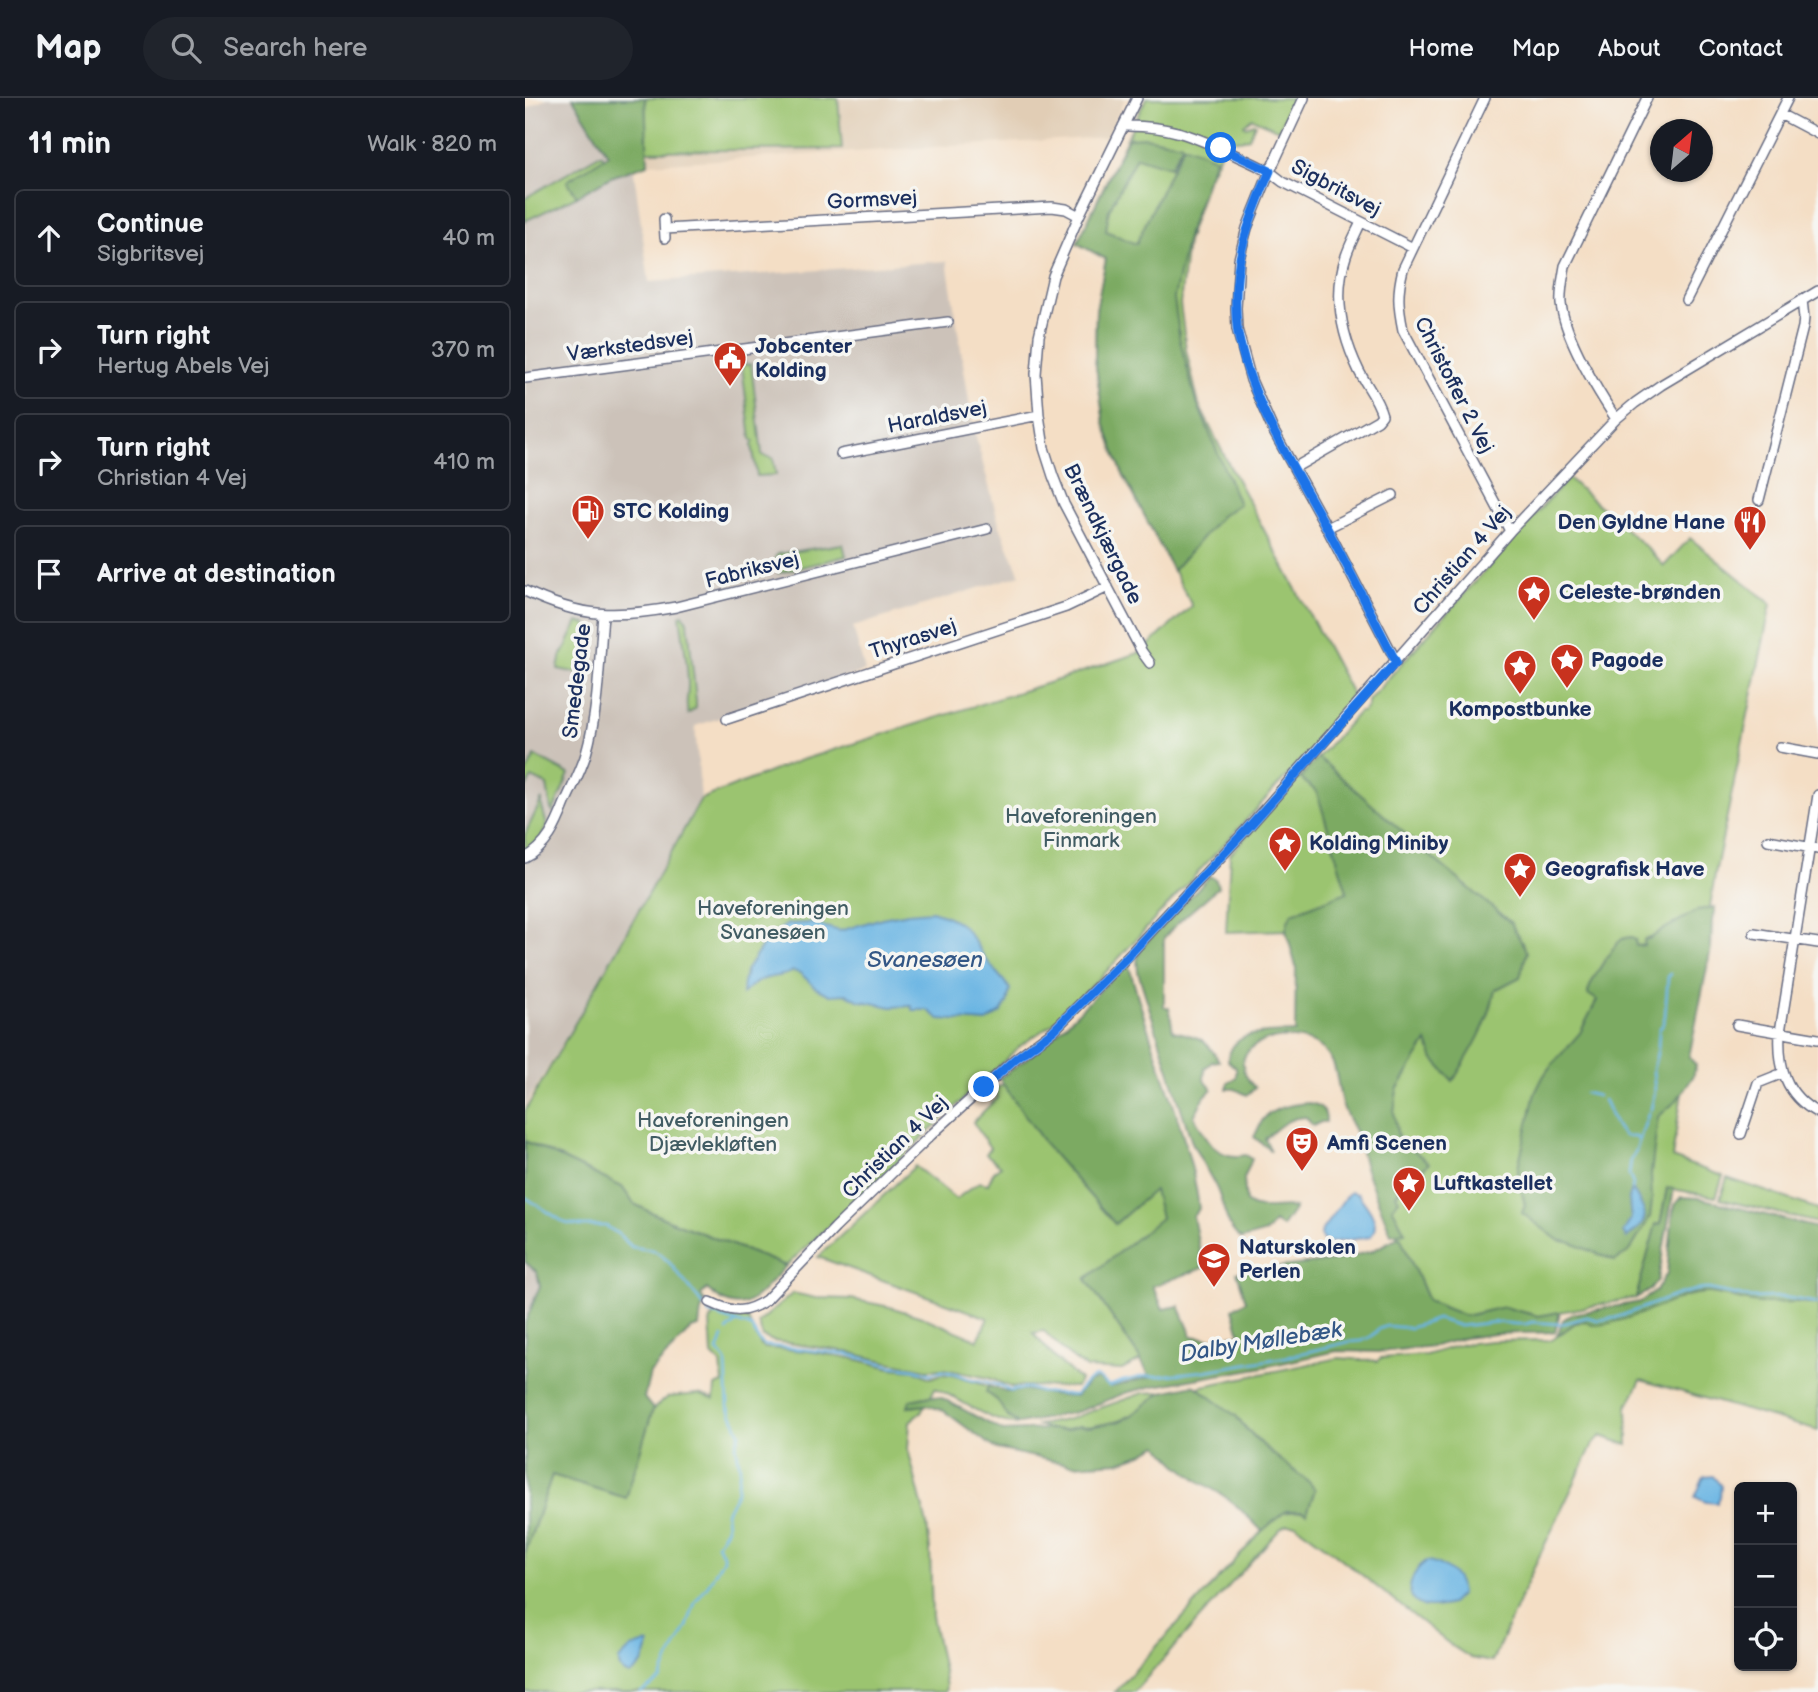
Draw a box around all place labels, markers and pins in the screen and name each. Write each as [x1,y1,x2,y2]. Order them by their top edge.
place label: Jobcenter Kolding [755,334,853,383]
public building icon: Jobcenter Kolding [711,339,749,388]
fuel station icon: STC Kolding [569,492,607,541]
place label: STC Kolding [613,499,729,524]
restaurant icon: Den Gyldne Hane [1731,503,1769,552]
place label: Den Gyldne Hane [1557,510,1725,535]
place icon: Celeste-brønden [1515,573,1553,622]
place label: Celeste-brønden [1559,580,1721,605]
place icon: Pagode [1548,641,1586,690]
place icon: Kompostbunke [1501,647,1539,696]
place label: Pagode [1591,648,1663,673]
place label: Kompostbunke [1448,697,1592,722]
place icon: Kolding Miniby [1266,824,1304,873]
place label: Kolding Miniby [1309,831,1449,856]
place icon: Geografisk Have [1501,850,1539,899]
place label: Geografisk Have [1545,857,1705,882]
theatre icon: Amfi Scenen [1283,1124,1321,1173]
place label: Amfi Scenen [1326,1131,1447,1156]
place icon: Luftkastellet [1390,1164,1428,1213]
place label: Luftkastellet [1433,1171,1553,1196]
place label: Naturskolen Perlen [1239,1235,1356,1284]
school or university icon: Naturskolen Perlen [1195,1240,1233,1289]

